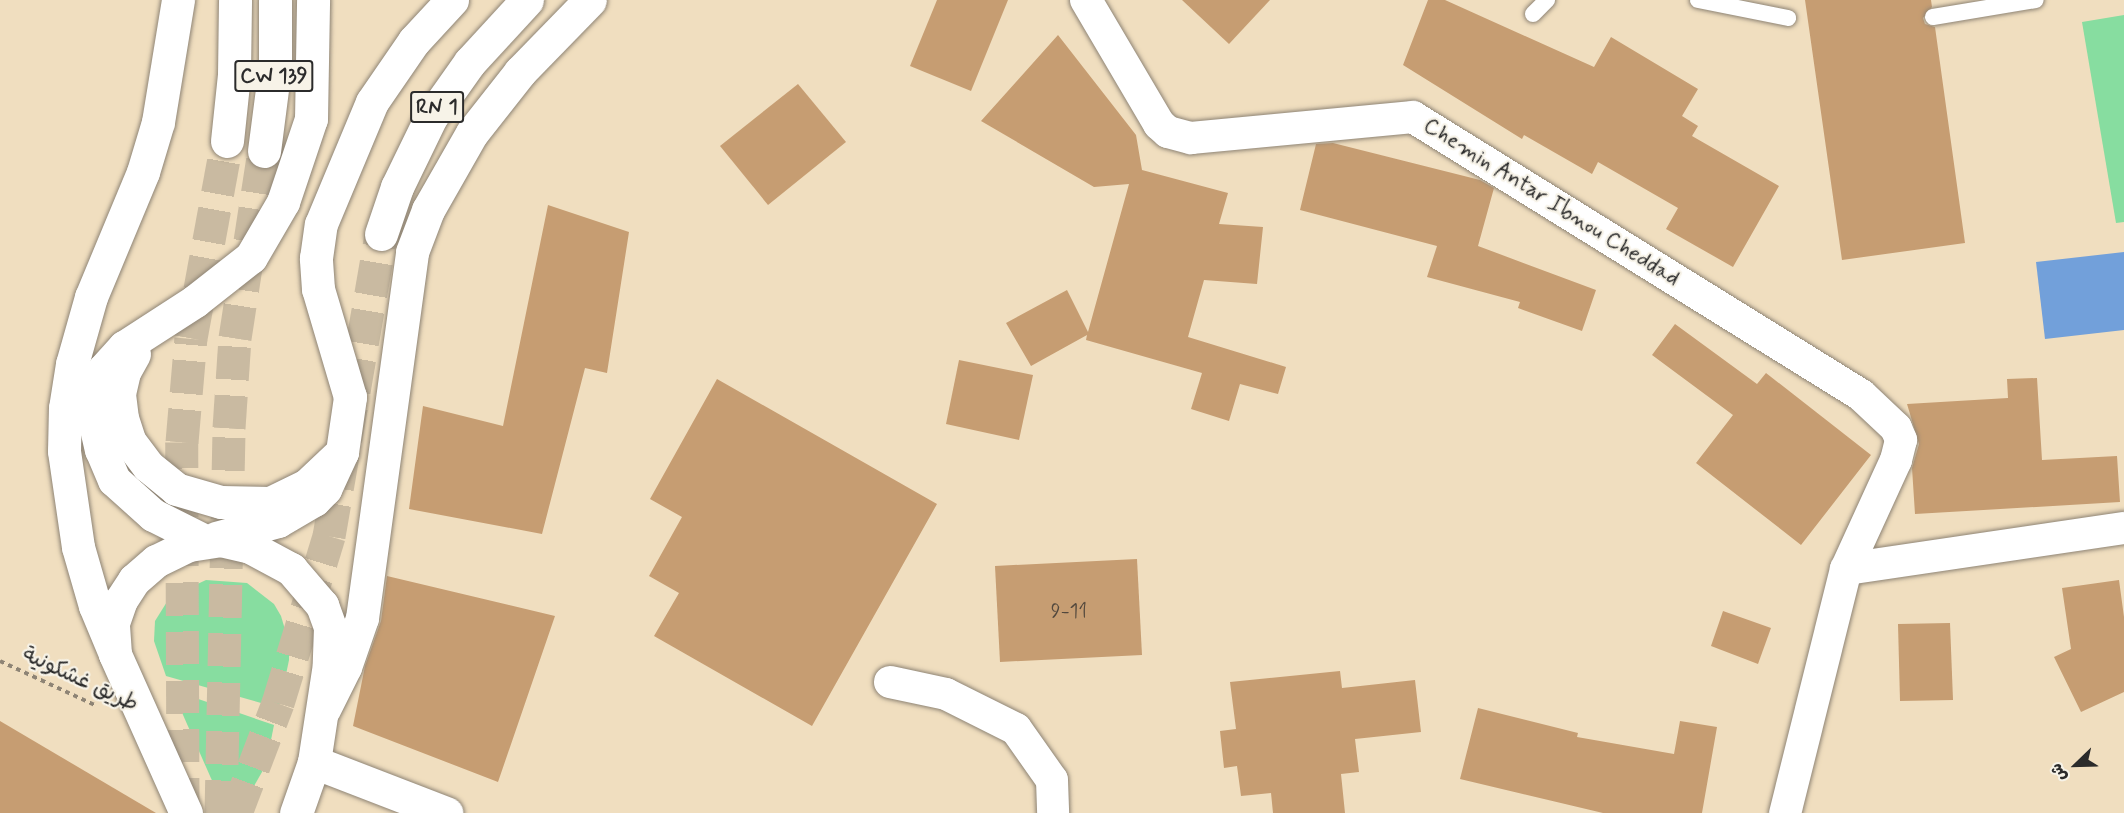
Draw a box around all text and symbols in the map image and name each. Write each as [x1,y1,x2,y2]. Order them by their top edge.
road number: CW 139 [234,58,314,94]
road number: RN 1 [410,89,464,125]
street label: Chemin Antar Ibnou Cheddad [1422,116,1680,290]
house number: 9-11 [1051,599,1087,623]
street label: طريق غشكونية [18,642,142,718]
north arrow [2046,735,2106,795]
text: ش [2046,760,2072,784]

